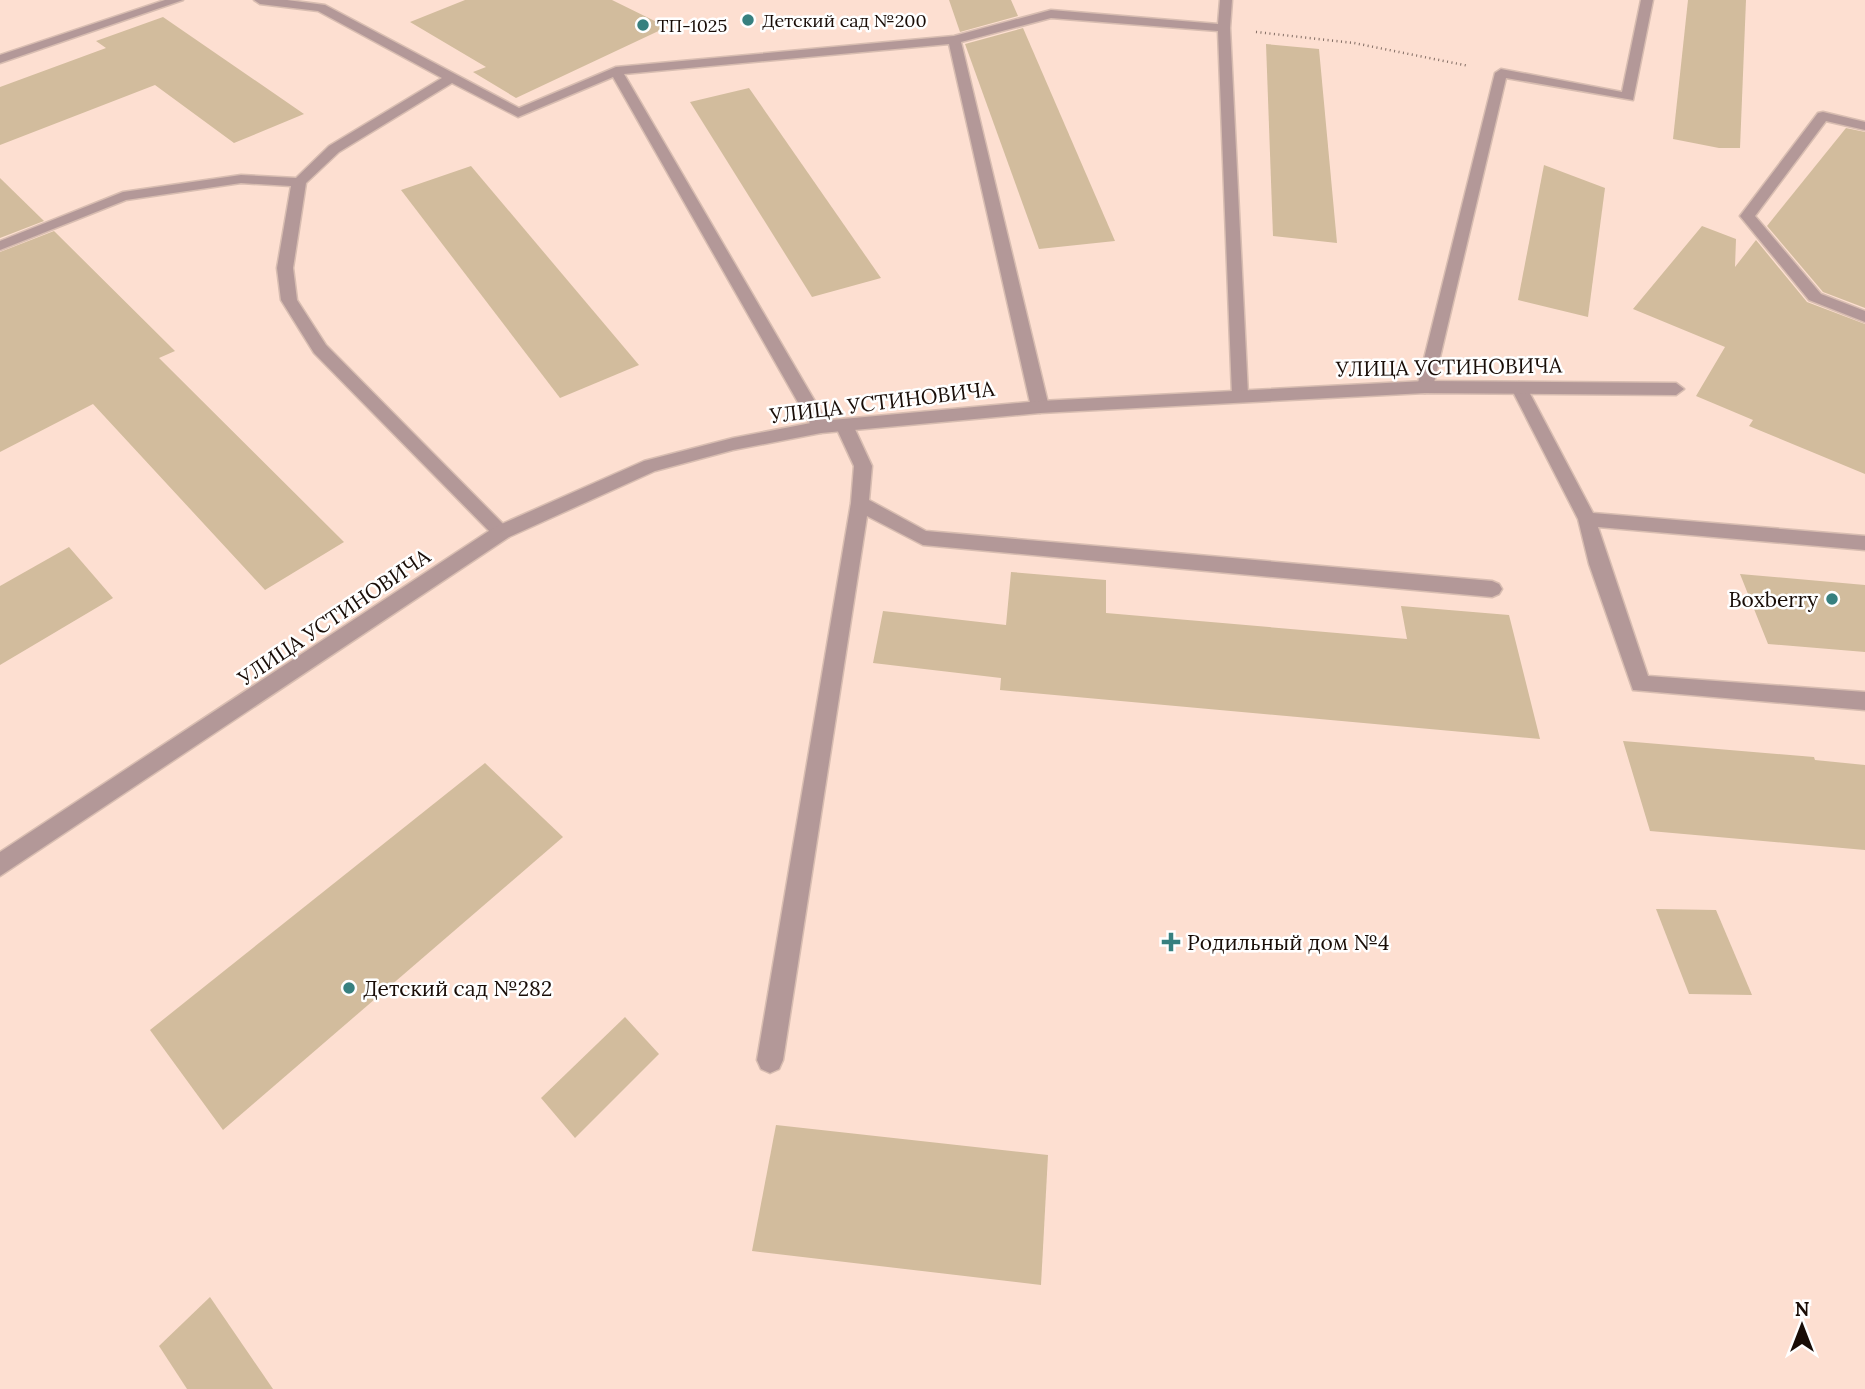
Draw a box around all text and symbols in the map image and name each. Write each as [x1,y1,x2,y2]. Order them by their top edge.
place label: Детский сад №200 [762,9,927,32]
marker: Детский сад №200 [740,12,756,28]
place label: ТП-1025 [657,14,727,37]
marker: ТП-1025 [635,17,651,33]
street label: УЛИЦА УСТИНОВИЧА [1335,352,1563,382]
street label: УЛИЦА УСТИНОВИЧА [767,375,997,429]
street label: УЛИЦА УСТИНОВИЧА [232,542,436,692]
place label: Boxberry [1728,586,1818,613]
marker: Boxberry [1824,591,1840,607]
place label: Родильный дом №4 [1187,929,1389,956]
marker: Родильный дом №4 [1161,932,1181,952]
place label: Детский сад №282 [363,975,552,1002]
marker: Детский сад №282 [341,980,357,996]
north arrow [1767,1291,1837,1361]
text: N [1795,1297,1810,1321]

